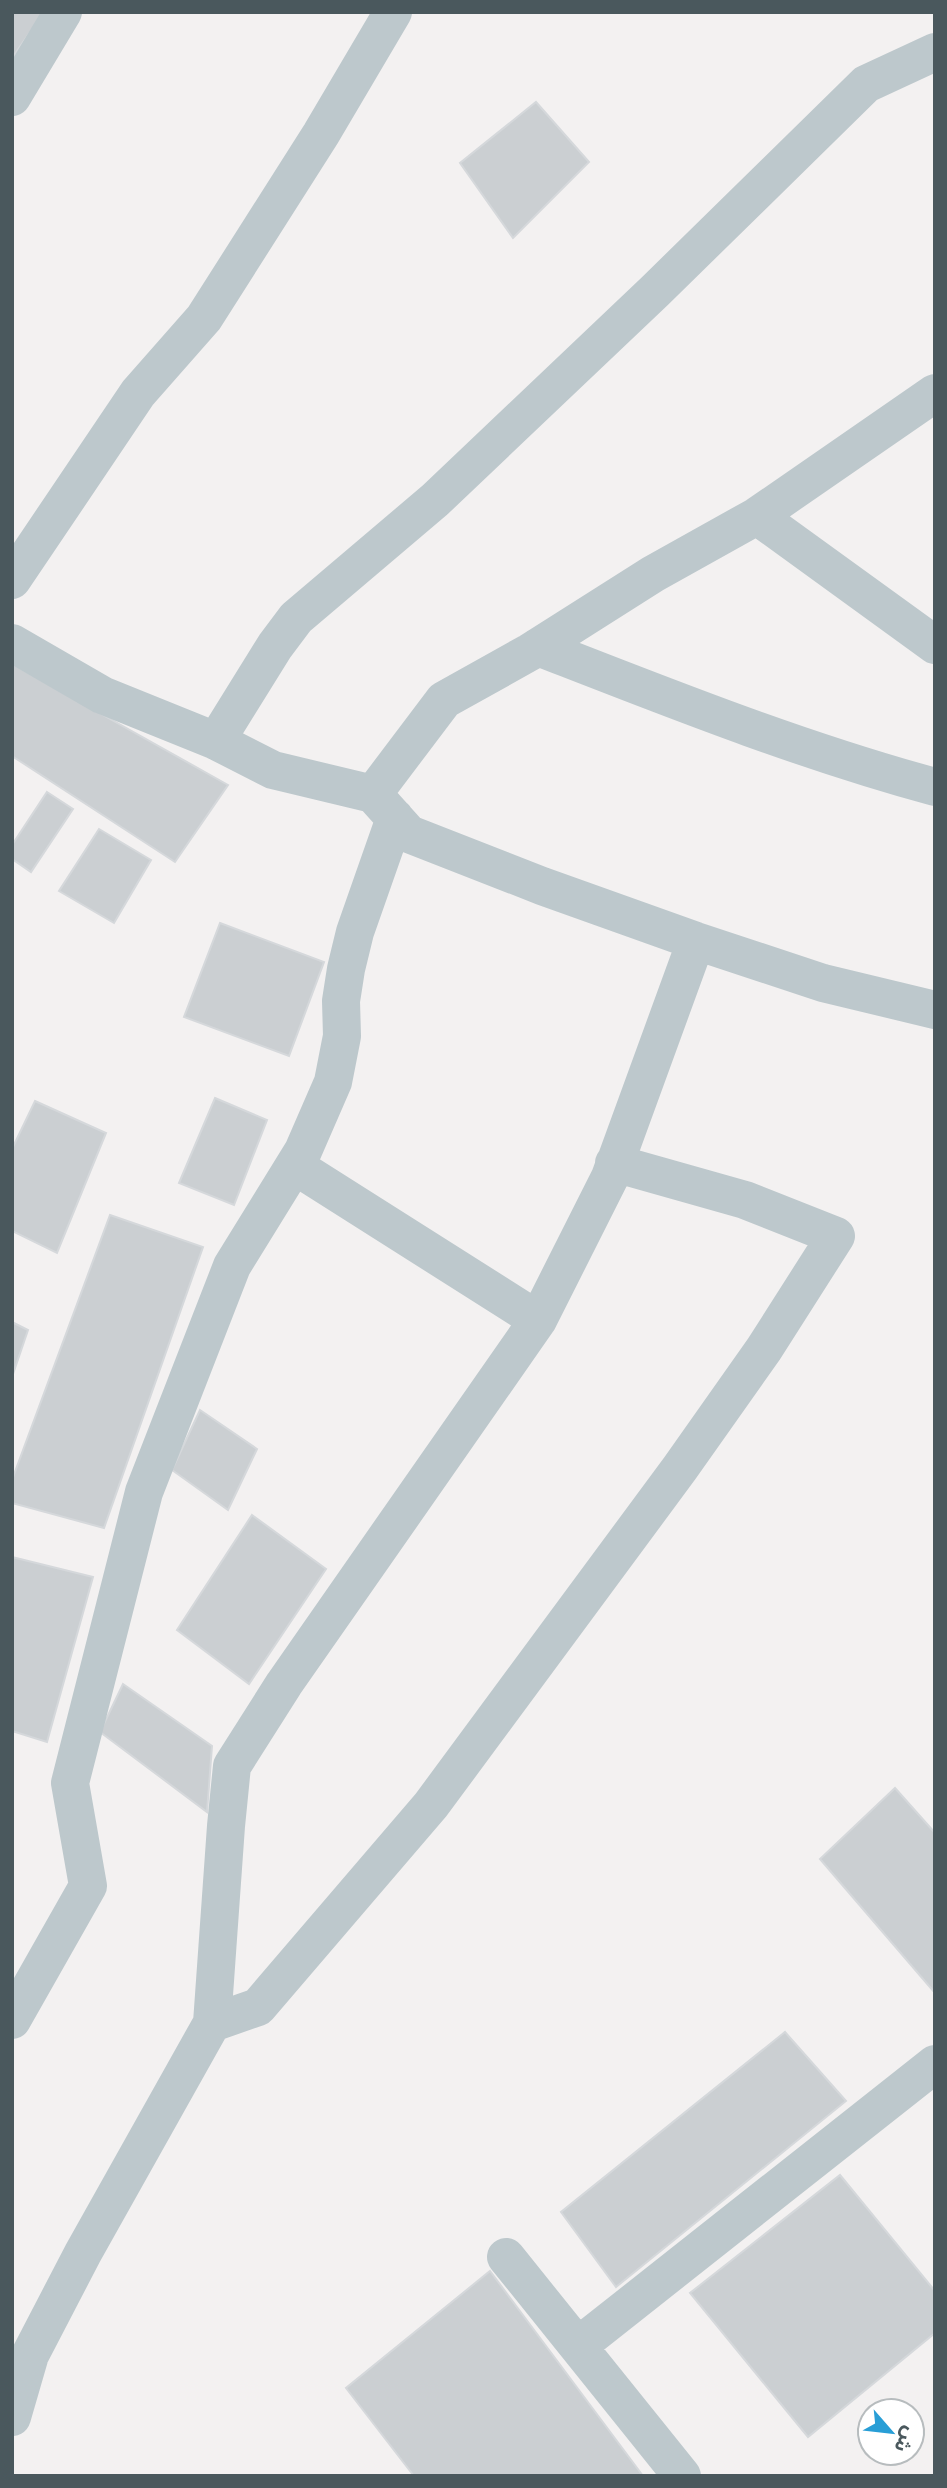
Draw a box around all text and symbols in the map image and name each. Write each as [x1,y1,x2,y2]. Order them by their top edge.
north arrow [856,2397,926,2467]
text: ش [890,2423,923,2457]

